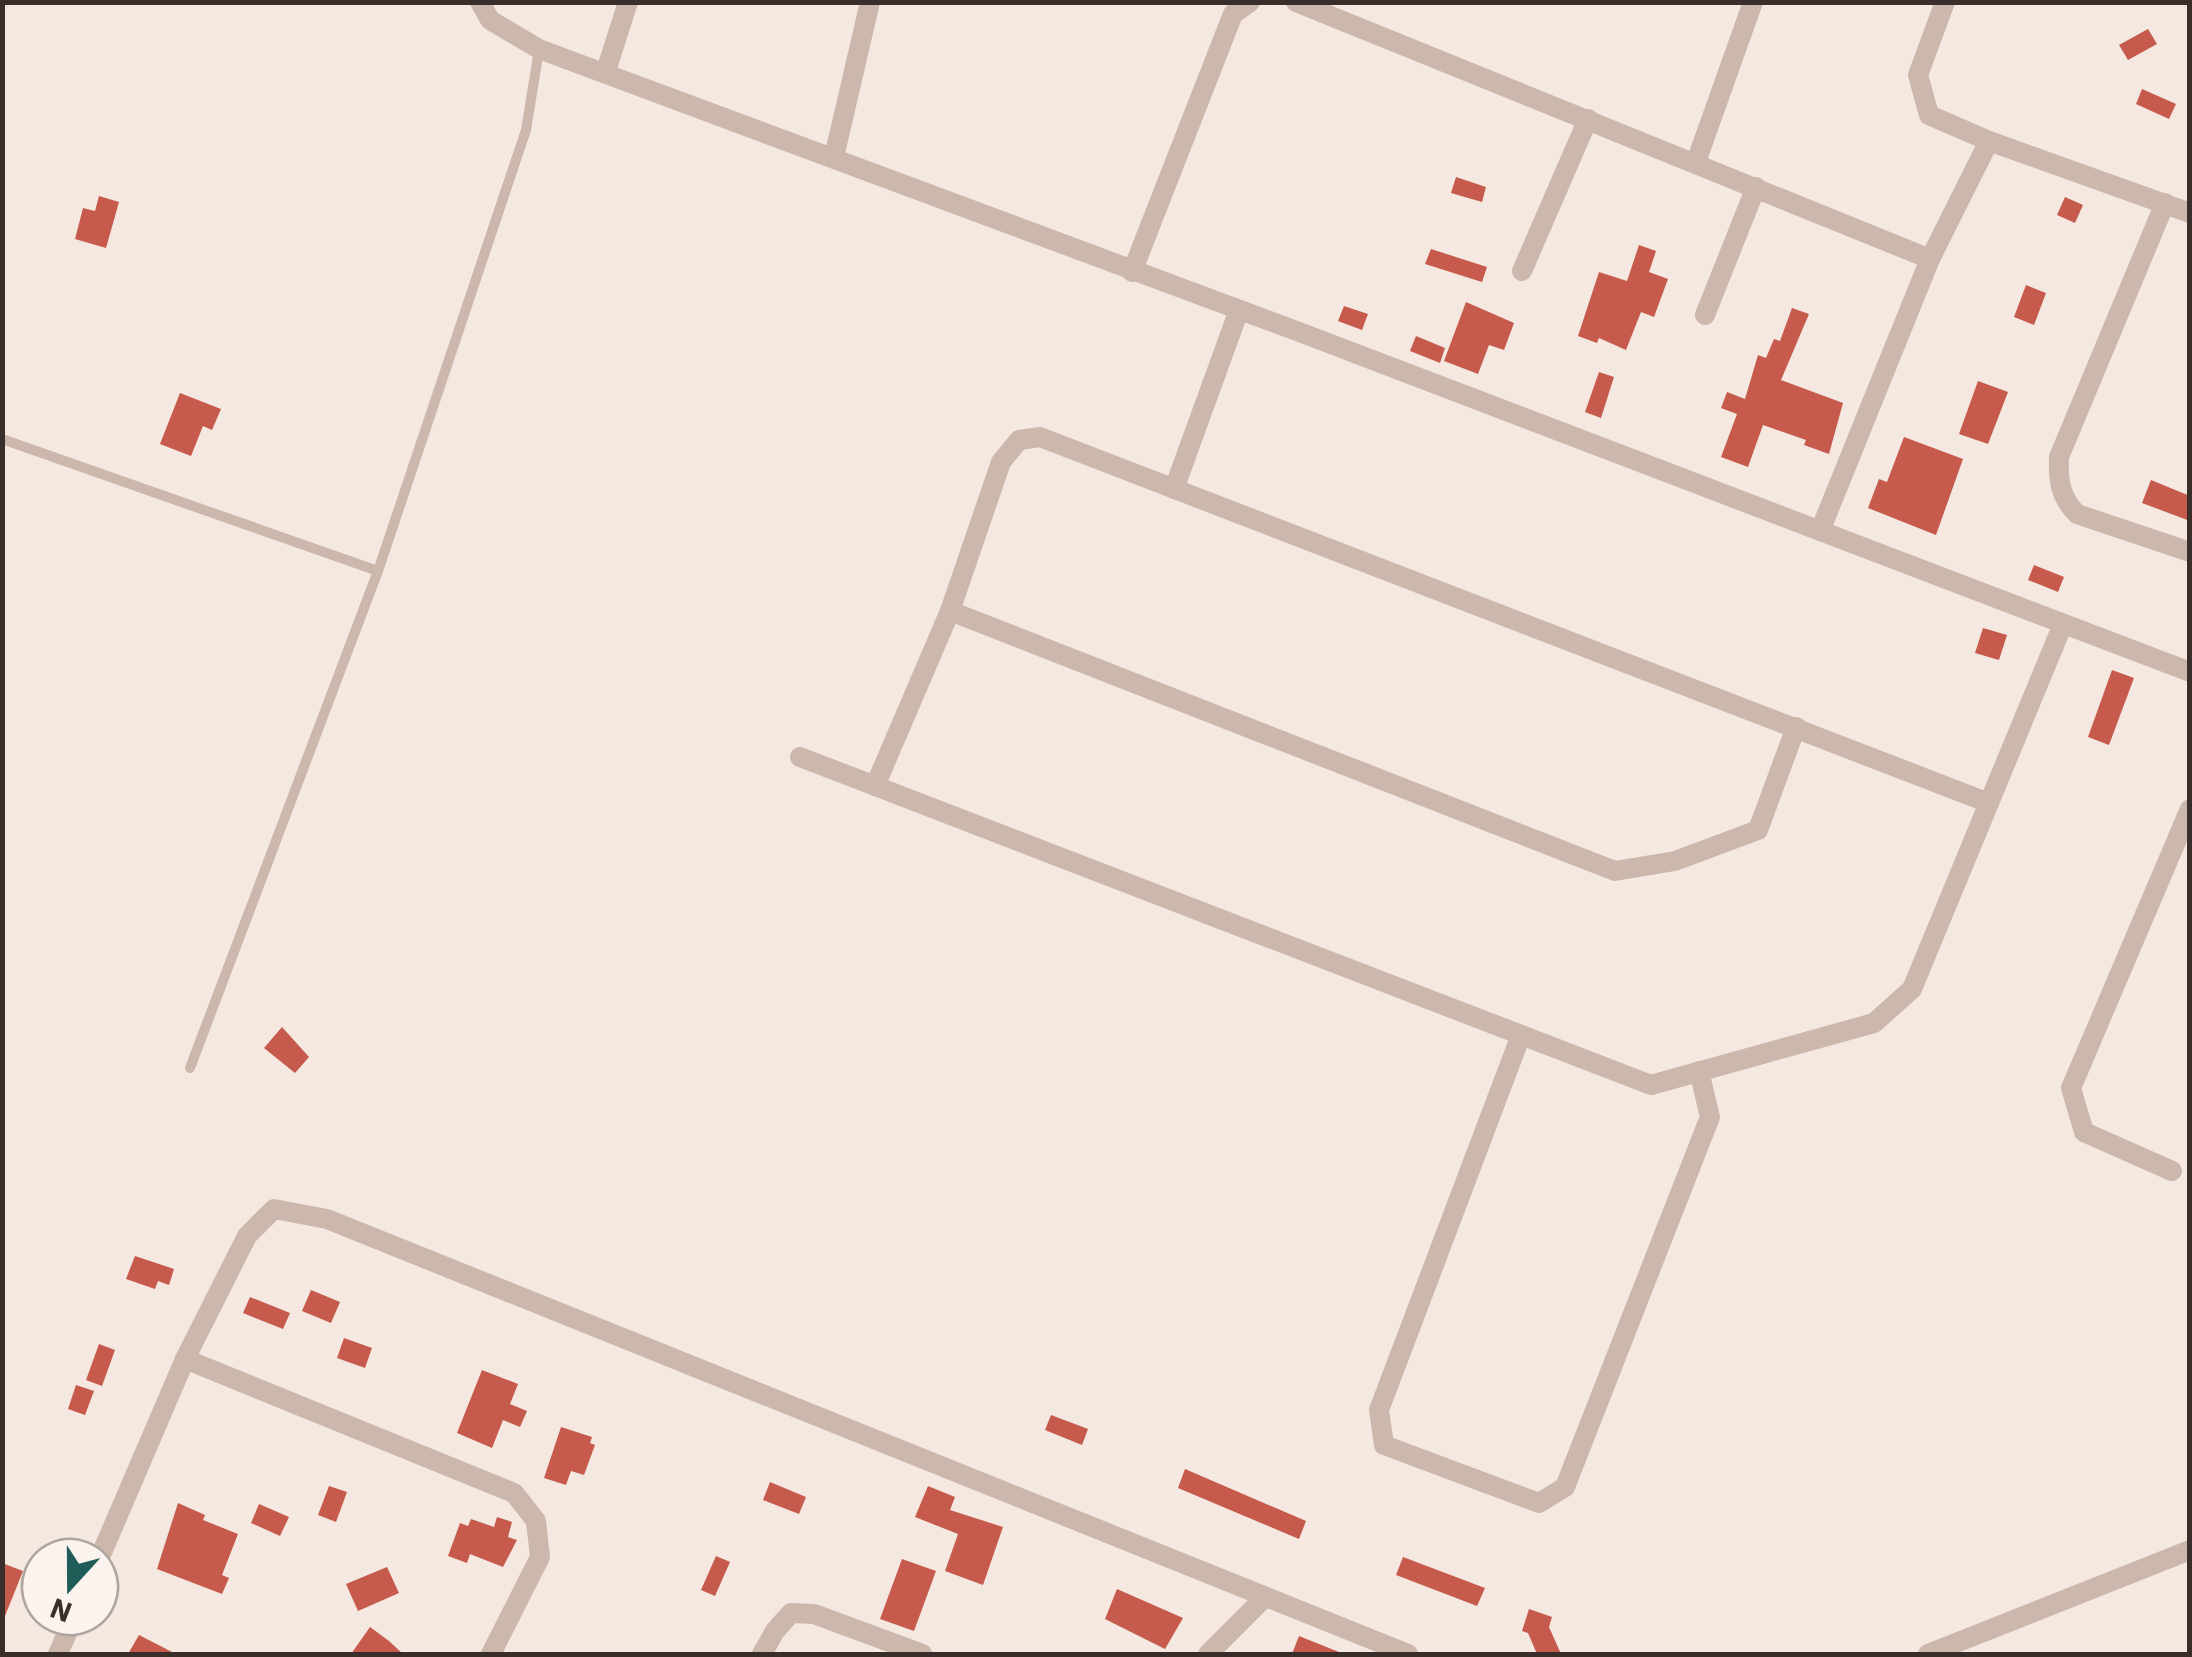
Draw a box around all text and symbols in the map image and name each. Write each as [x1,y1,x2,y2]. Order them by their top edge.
north arrow [20,1537,120,1637]
text: N [45,1590,77,1632]

